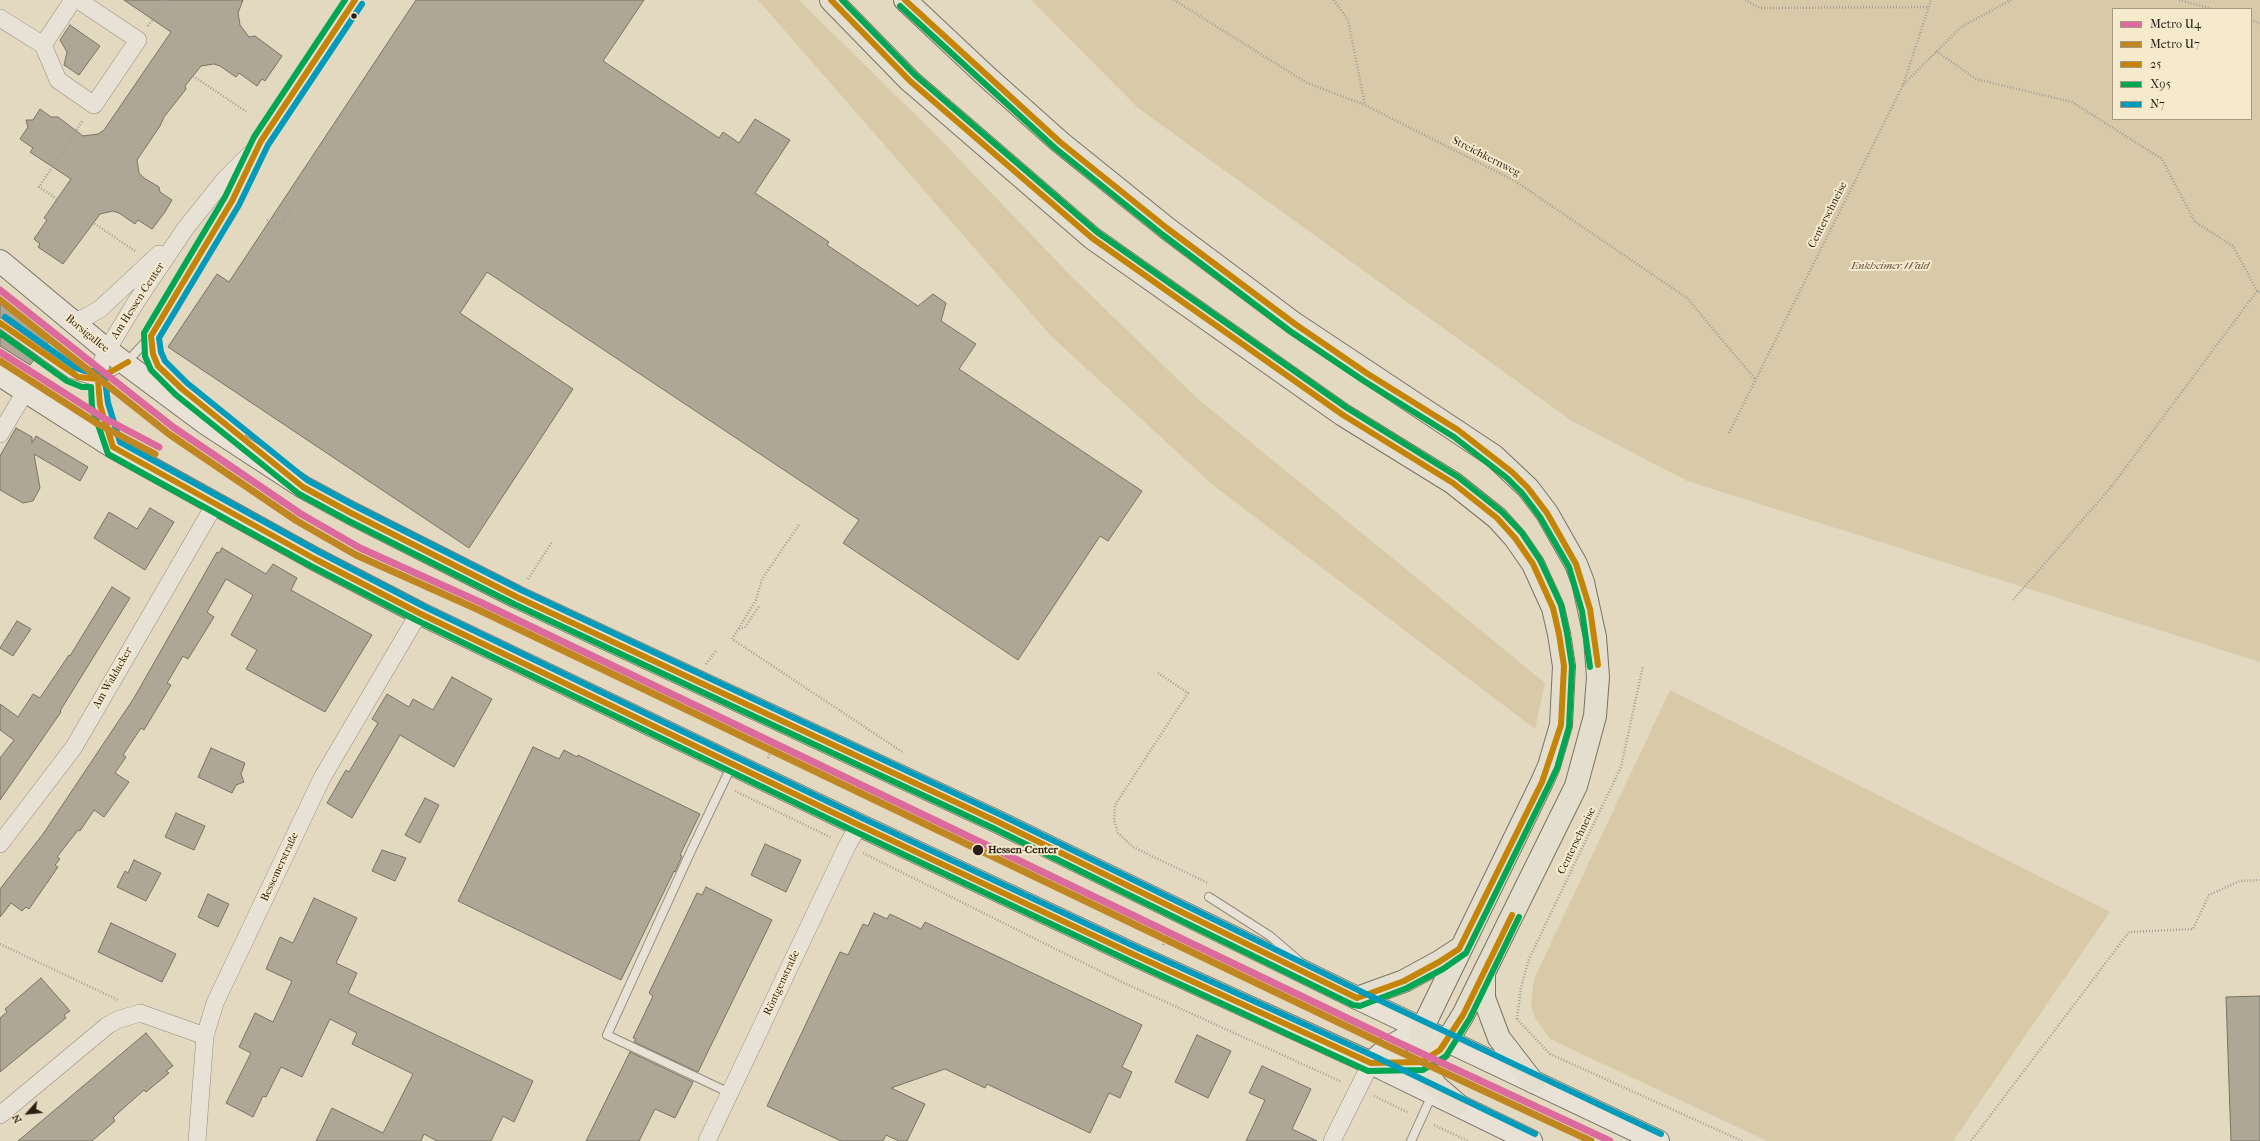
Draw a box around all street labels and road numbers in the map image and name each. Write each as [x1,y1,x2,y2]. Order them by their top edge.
street label: Streichkernweg [1450,134,1522,180]
street label: Centerschneise [1806,180,1850,250]
street label: Am Hessen-Center [108,260,168,342]
street label: Borsigallee [62,312,112,356]
street label: Am Waldacker [90,645,136,711]
street label: Centerschneise [1555,805,1599,877]
street label: Bessemerstraße [258,830,302,904]
street label: Röntgenstraße [761,948,803,1018]

